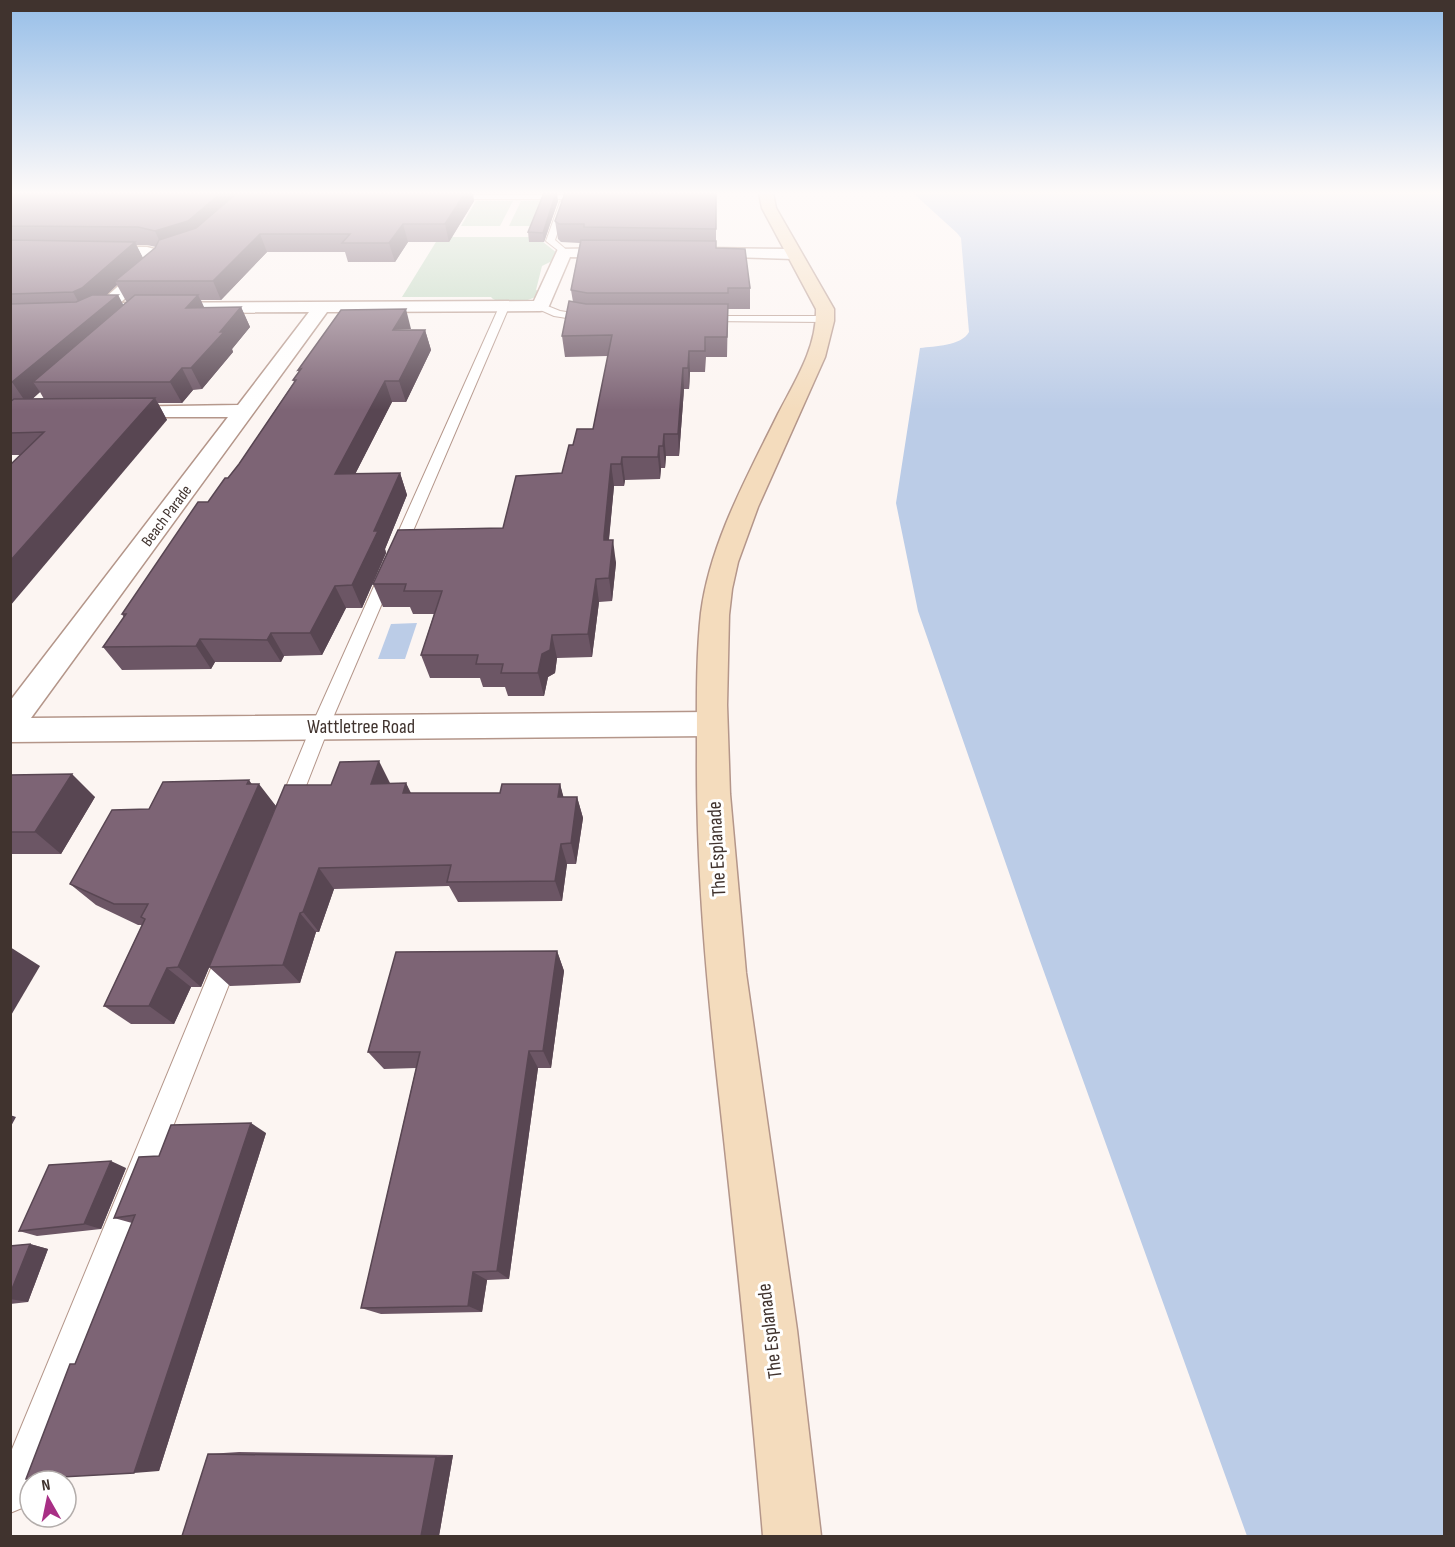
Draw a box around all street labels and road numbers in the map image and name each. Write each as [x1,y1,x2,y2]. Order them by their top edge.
street label: Beach Parade [138,482,196,550]
street label: Wattletree Road [307,715,415,739]
street label: The Esplanade [703,801,731,897]
street label: The Esplanade [752,1282,788,1380]

